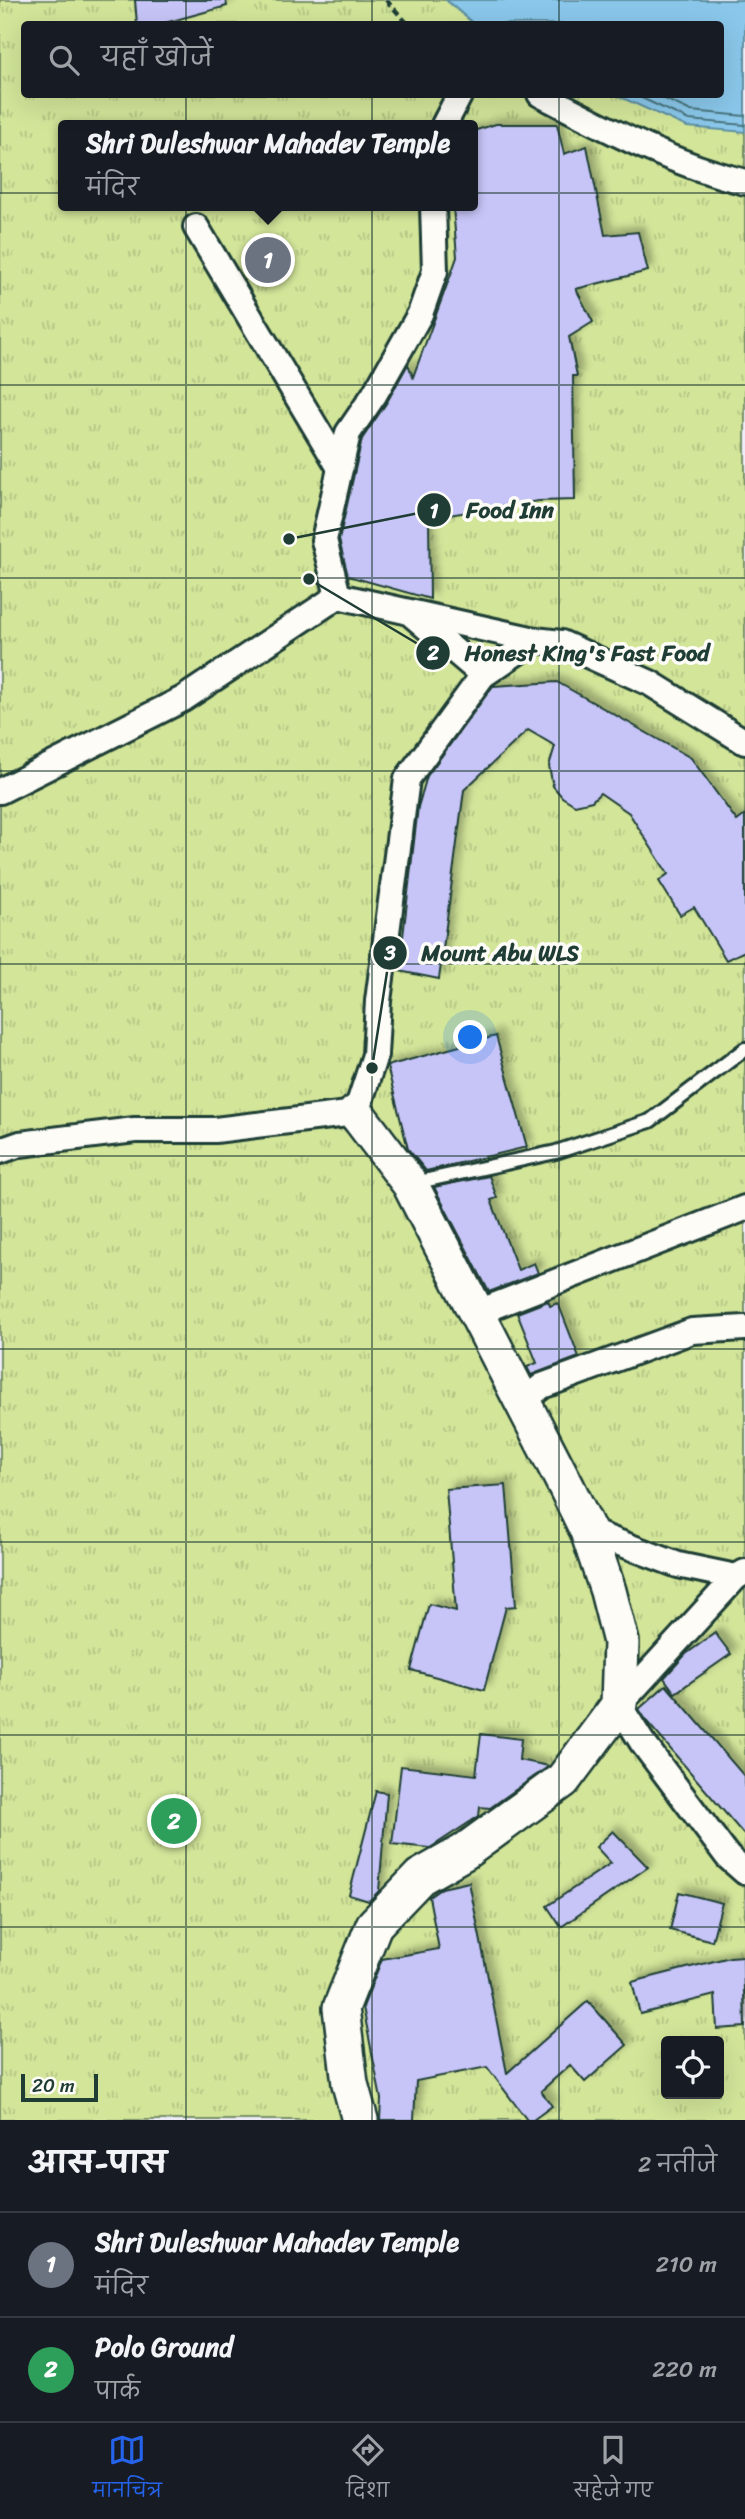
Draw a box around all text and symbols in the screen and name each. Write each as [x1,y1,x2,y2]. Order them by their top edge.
search box [21,21,724,98]
text: यहाँ खोजें [101,34,213,80]
icon: search [45,41,83,79]
popup [58,120,478,211]
text: Shri Duleshwar Mahadev Temple [86,120,450,166]
text: मंदिर [86,167,139,208]
pin: 1 [245,234,291,286]
callout: Food Inn [417,488,568,532]
text: Food Inn [465,490,555,531]
text: 1 [429,492,439,530]
callout: Honest King's Fast Food [415,631,723,675]
text: Honest King's Fast Food [464,633,711,674]
text: 2 [426,634,439,672]
callout: Mount Abu WLS [372,931,593,975]
text: Mount Abu WLS [420,933,579,974]
text: 3 [383,934,396,972]
your location [453,1020,487,1054]
pin: 2 [151,1795,197,1847]
map controls [661,2036,724,2099]
button: locate [661,2036,724,2099]
text: 20 m [32,2069,75,2102]
scale bar [21,2071,98,2103]
text: आस-पास [28,2136,167,2190]
text: 2 नतीजे [638,2144,717,2185]
text: Shri Duleshwar Mahadev Temple [95,2219,459,2265]
text: 1 [46,2244,56,2285]
text: 210 m [656,2244,717,2285]
text: मंदिर [95,2266,148,2307]
text: Polo Ground [95,2324,233,2370]
text: 2 [44,2349,58,2390]
text: 220 m [652,2349,717,2390]
text: पार्क [95,2371,140,2412]
tab: मानचित्र [92,2431,162,2511]
tab: दिशा [346,2431,389,2511]
tab: सहेजे गए [574,2431,653,2511]

